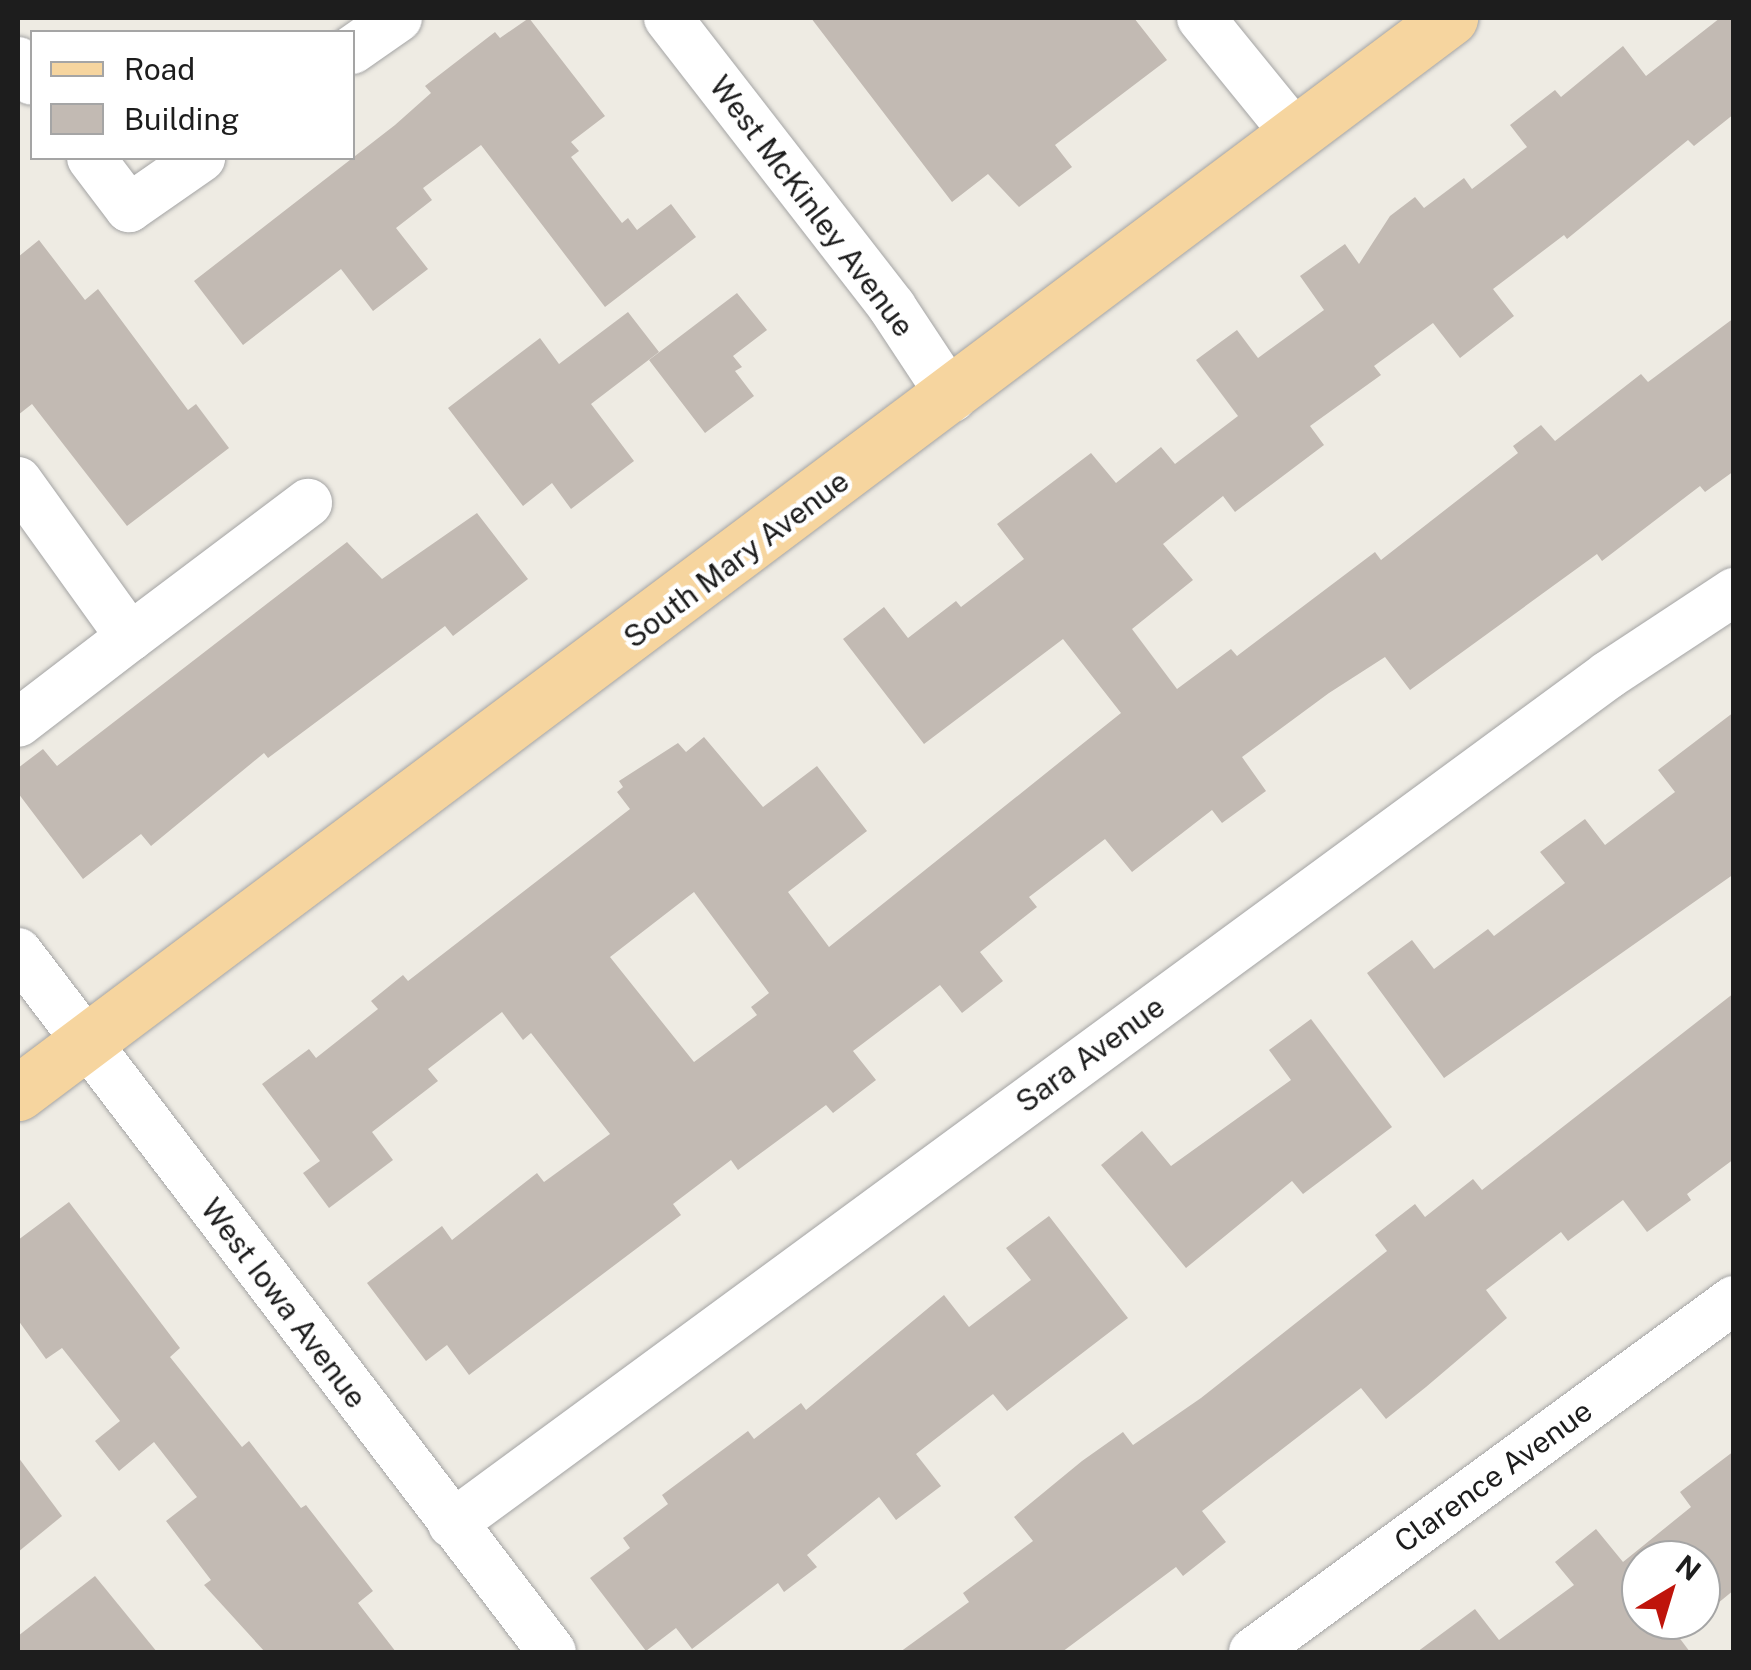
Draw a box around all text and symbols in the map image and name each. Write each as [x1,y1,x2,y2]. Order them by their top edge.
legend [30,30,355,160]
text: Road [124,51,195,87]
street label: West McKinley Avenue [702,68,922,344]
text: Building [124,101,239,137]
street label: South Mary Avenue [616,463,856,655]
street label: Sara Avenue [1009,988,1171,1120]
street label: West Iowa Avenue [194,1191,374,1415]
street label: Clarence Avenue [1387,1392,1599,1560]
north arrow [1621,1540,1721,1640]
text: N [1670,1548,1707,1587]

